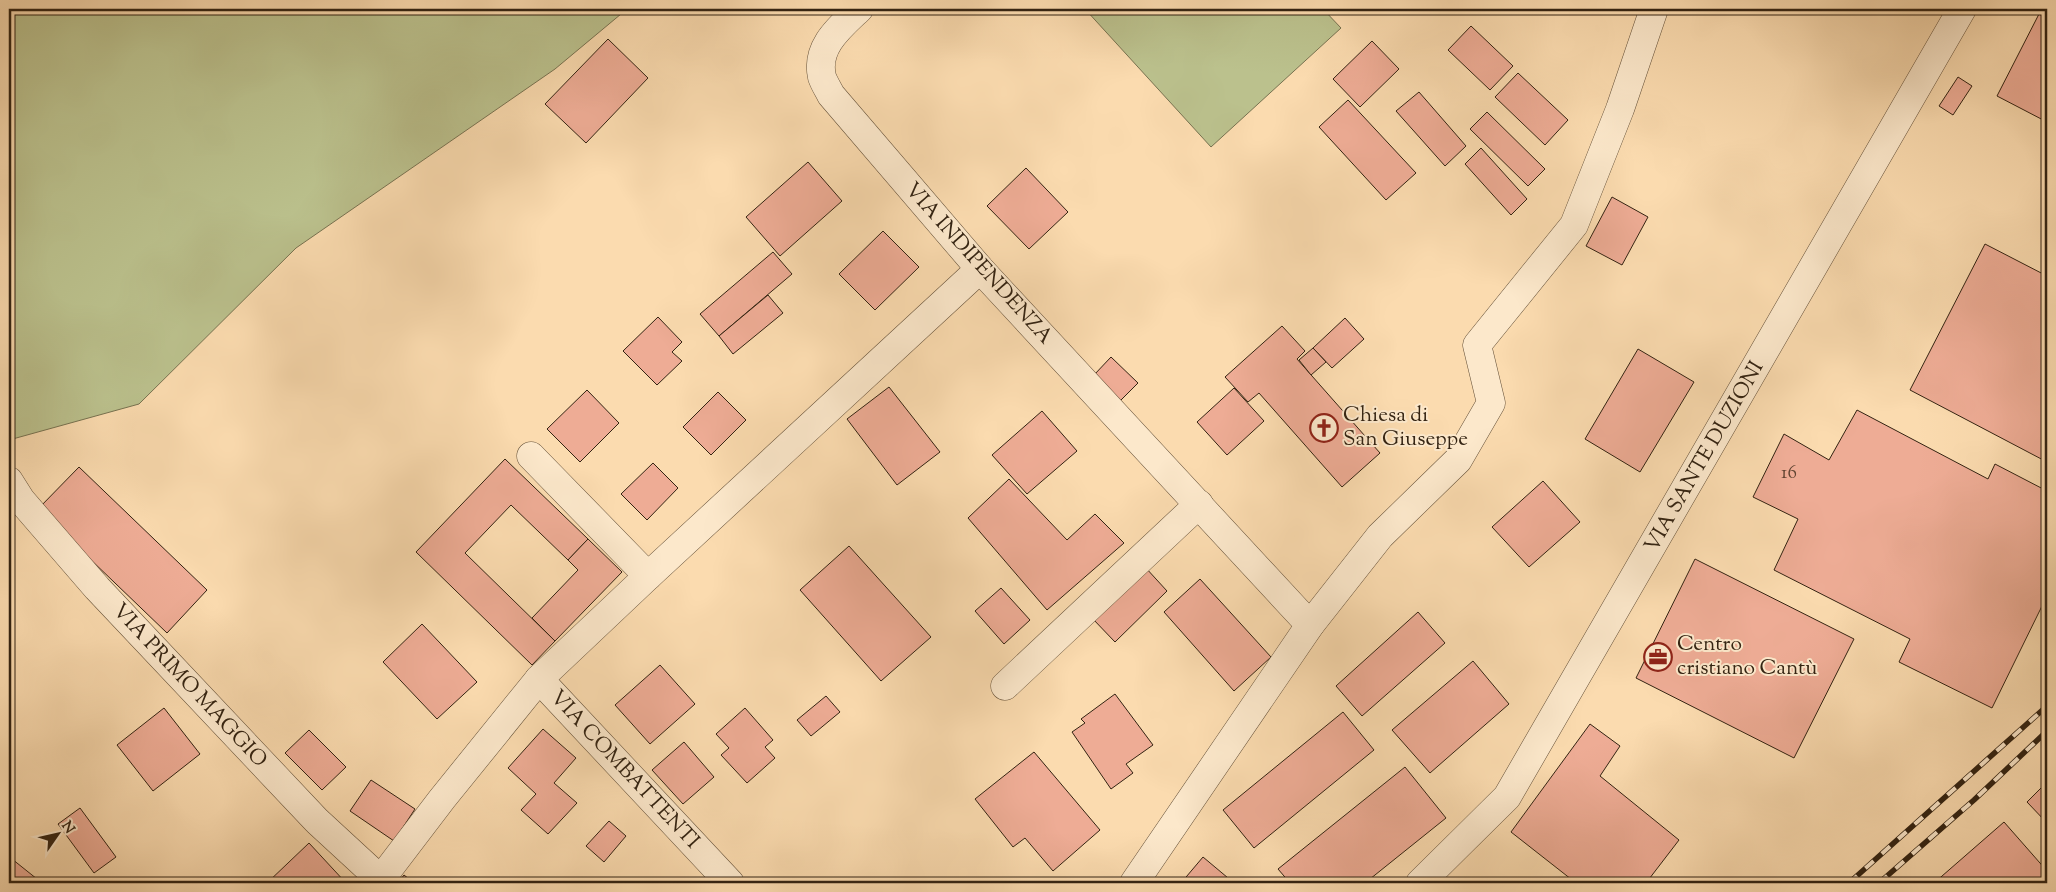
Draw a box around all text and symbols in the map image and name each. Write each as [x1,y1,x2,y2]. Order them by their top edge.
street label: VIA INDIPENDENZA [897,176,1059,352]
street label: VIA SANTE DUZIONI [1638,356,1772,558]
place label: Chiesa di San Giuseppe [1343,401,1468,455]
church icon: Chiesa di San Giuseppe [1309,413,1339,443]
house number: 16 [1781,460,1797,487]
street label: VIA PRIMO MAGGIO [105,597,273,775]
place label: Centro cristiano Cantù [1677,630,1817,684]
office icon: Centro cristiano Cantù [1643,642,1673,672]
street label: VIA COMBATTENTI [542,684,706,856]
north arrow [32,810,82,860]
text: N [56,818,79,838]

